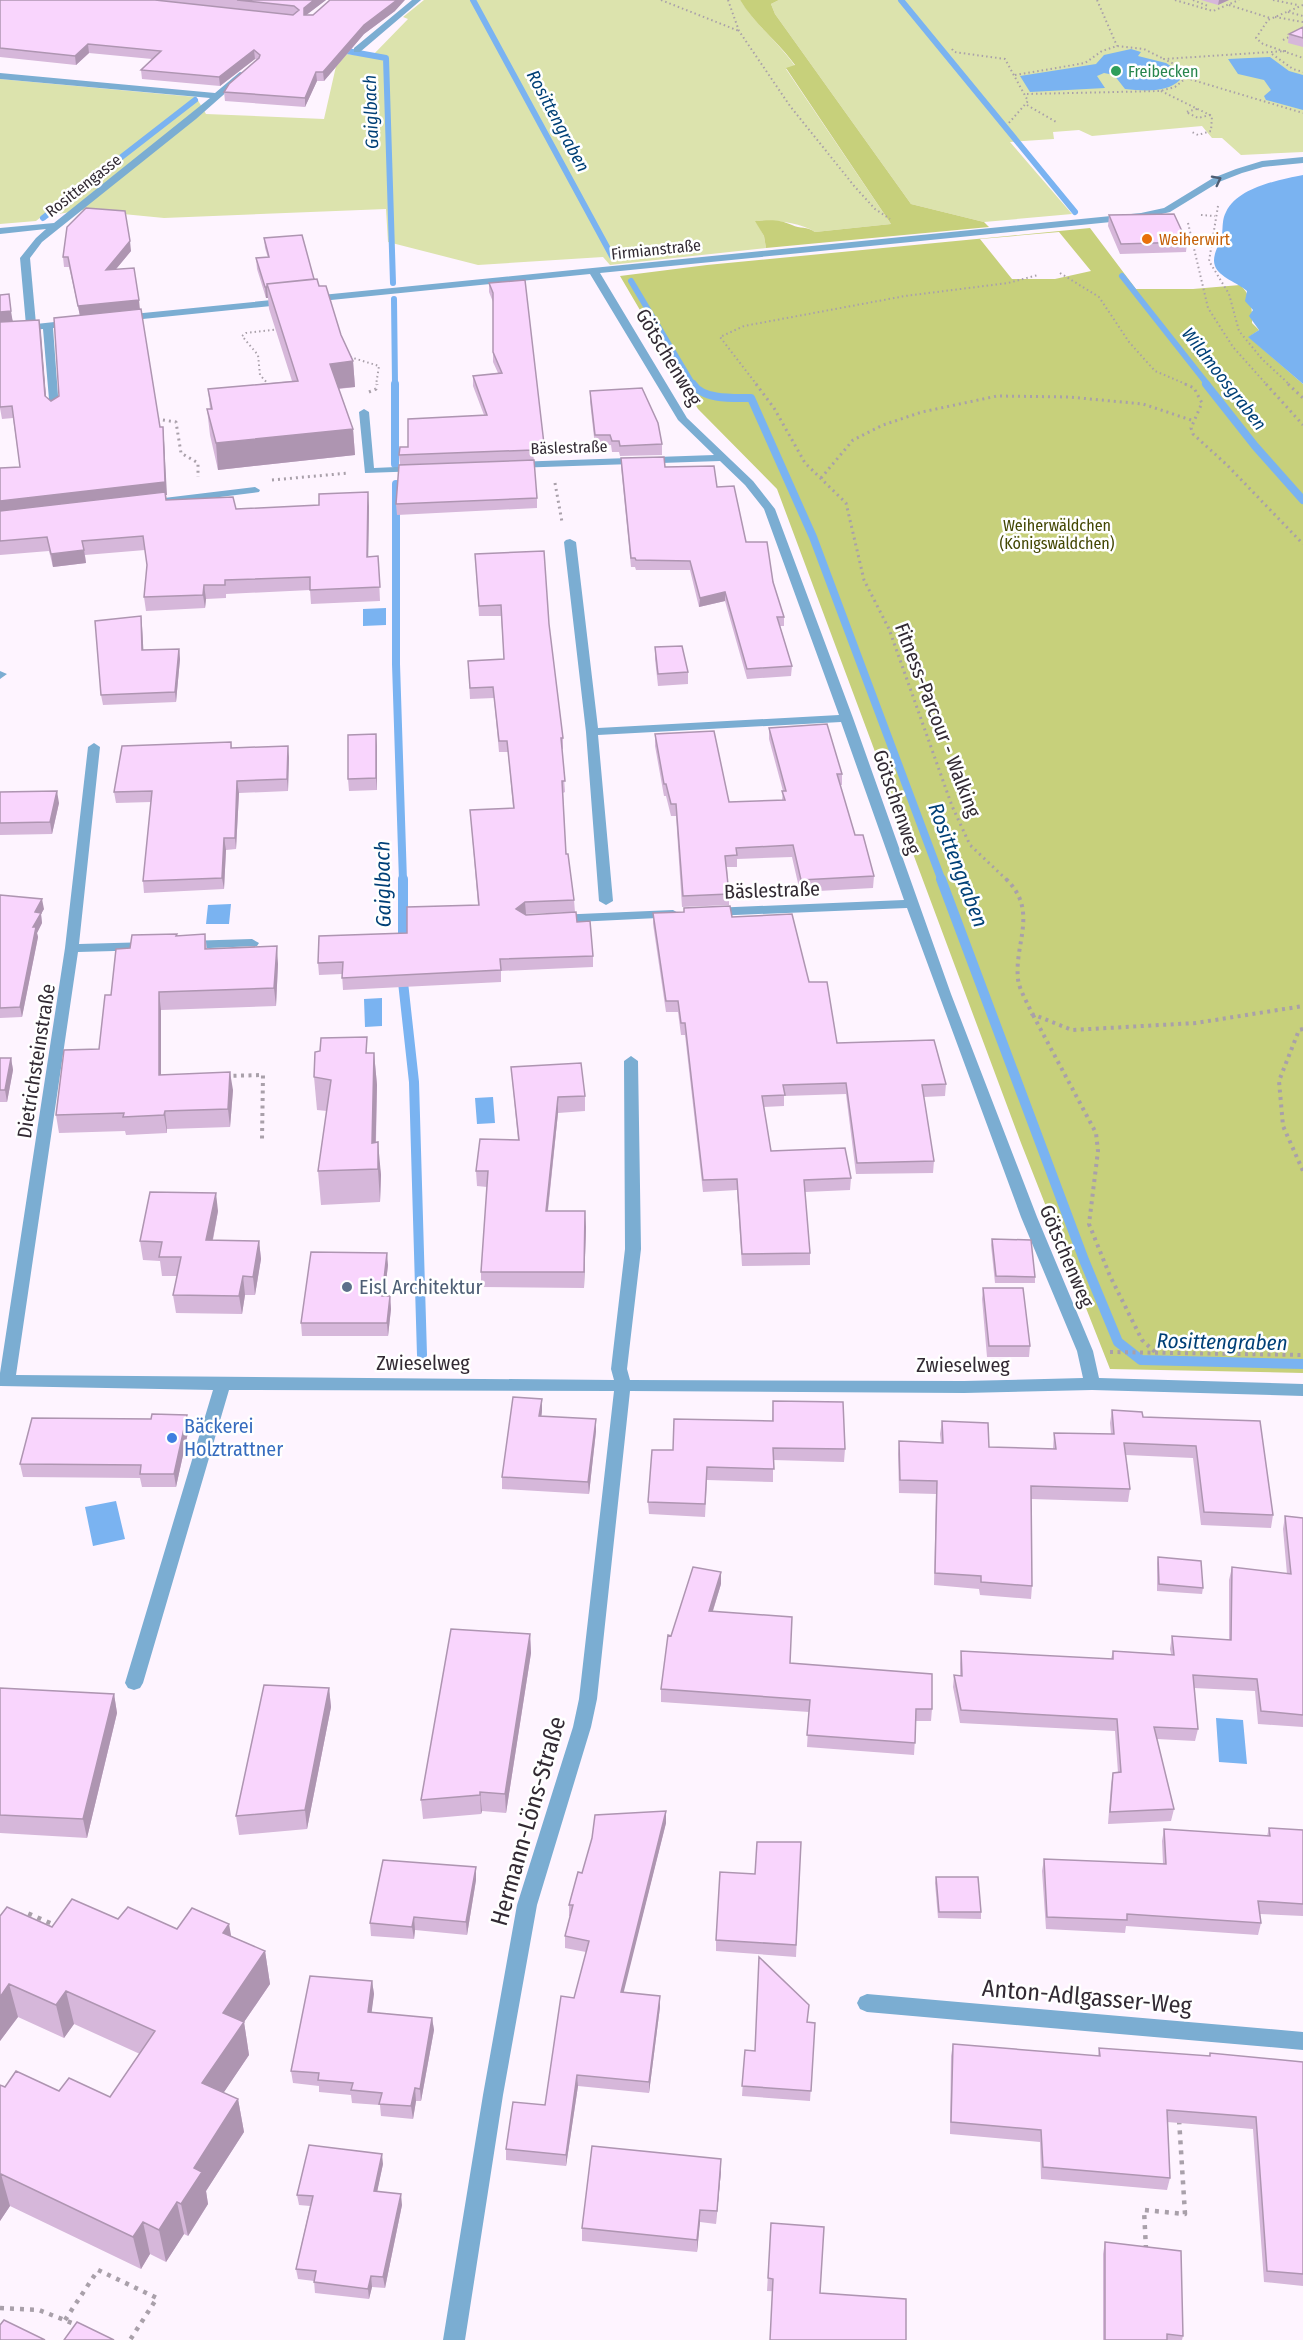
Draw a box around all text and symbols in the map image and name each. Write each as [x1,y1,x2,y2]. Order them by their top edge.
place label: Freibecken [1128,62,1198,81]
marker: Freibecken [1109,64,1123,78]
water label: Rosittengraben [522,66,594,176]
water label: Gaiglbach [359,75,383,149]
street label: Rosittengasse [42,150,125,221]
one-way arrow [1211,176,1221,187]
place label: Weiherwirt [1159,230,1231,249]
marker: Weiherwirt [1140,232,1154,246]
street label: Firmianstraße [610,235,702,264]
street label: Götschenweg [631,304,708,410]
water label: Wildmoosgraben [1177,323,1271,435]
street label: Bäslestraße [530,437,608,458]
park label: Weiherwäldchen (Königswäldchen) [1000,516,1115,553]
street label: Fitness-Parcour - Walking [890,619,986,821]
street label: Götschenweg [868,747,926,858]
water label: Rosittengraben [922,799,994,931]
water label: Gaiglbach [369,840,397,928]
street label: Bäslestraße [724,876,820,904]
street label: Dietrichsteinstraße [12,982,60,1140]
street label: Götschenweg [1035,1201,1100,1311]
place label: Eisl Architektur [359,1275,482,1299]
marker: Eisl Architektur [340,1280,354,1294]
water label: Rosittengraben [1156,1328,1288,1356]
street label: Zwieselweg [376,1351,470,1375]
street label: Zwieselweg [916,1353,1010,1377]
place label: Bäckerei Holztrattner [184,1414,283,1461]
marker: Bäckerei Holztrattner [165,1431,179,1445]
street label: Hermann-Löns-Straße [485,1713,571,1929]
street label: Anton-Adlgasser-Weg [981,1974,1194,2020]

